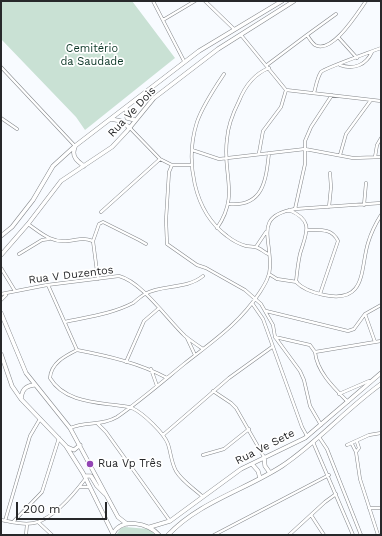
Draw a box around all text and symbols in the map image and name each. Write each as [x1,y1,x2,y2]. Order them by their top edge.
park label: Cemitério da Saudade [60,42,124,68]
street label: Rua Ve Dois [105,84,159,140]
street label: Rua V Duzentos [28,263,114,287]
street label: Rua Ve Sete [233,426,297,468]
place label: Rua Vp Três [98,457,162,471]
marker: Rua Vp Três [85,459,95,469]
scale bar [18,494,109,520]
text: 200 m [23,502,60,516]

